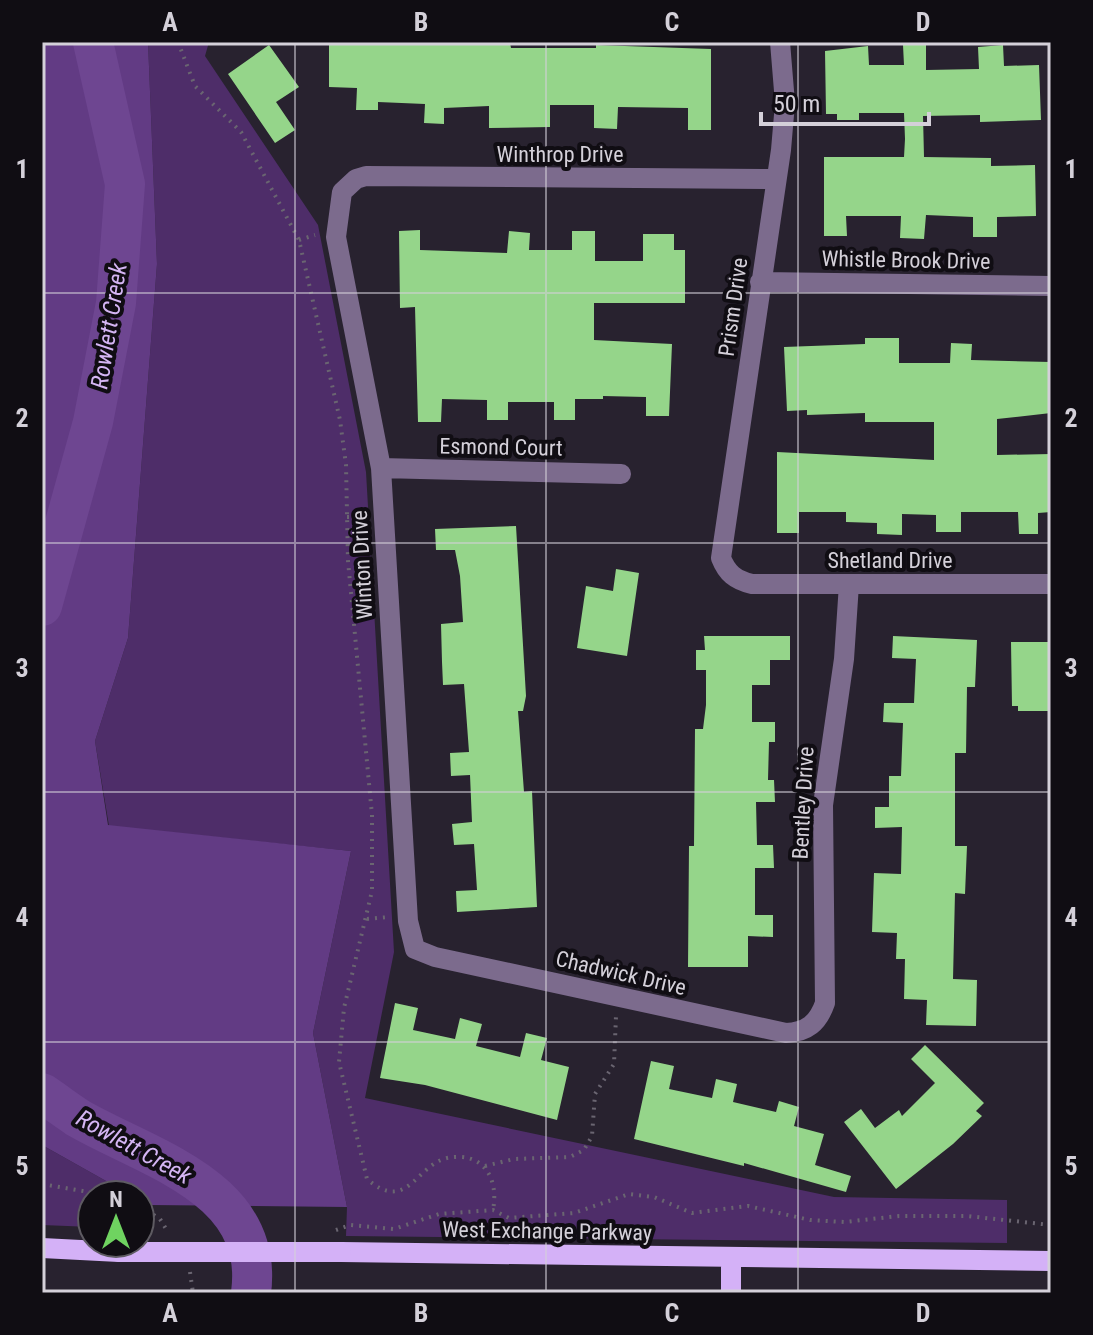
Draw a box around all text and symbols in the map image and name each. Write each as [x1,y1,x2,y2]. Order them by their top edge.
text: A [162,7,178,37]
text: B [414,7,428,37]
text: C [665,7,680,37]
text: D [916,7,930,37]
scale bar [761,76,929,126]
text: 50 m [773,90,820,118]
street label: Winthrop Drive [497,142,623,167]
text: 1 [15,154,29,184]
text: 1 [1064,154,1078,184]
street label: Whistle Brook Drive [821,246,991,274]
street label: Prism Drive [714,256,752,358]
water label: Rowlett Creek [85,261,133,391]
text: 2 [15,403,29,433]
text: 2 [1064,403,1078,433]
street label: Esmond Court [439,433,563,461]
street label: Winton Drive [347,510,377,620]
street label: Shetland Drive [828,548,952,573]
text: 3 [15,653,29,683]
text: 3 [1064,653,1078,683]
street label: Bentley Drive [788,746,818,860]
text: 4 [15,902,29,932]
text: 4 [1064,902,1078,932]
street label: Chadwick Drive [553,946,689,1000]
water label: Rowlett Creek [72,1104,197,1190]
text: 5 [15,1151,29,1181]
text: 5 [1064,1151,1078,1181]
north arrow [76,1179,156,1259]
text: N [109,1187,123,1212]
street label: West Exchange Parkway [442,1217,652,1245]
text: A [162,1298,178,1328]
text: B [414,1298,428,1328]
text: C [665,1298,680,1328]
text: D [916,1298,930,1328]

